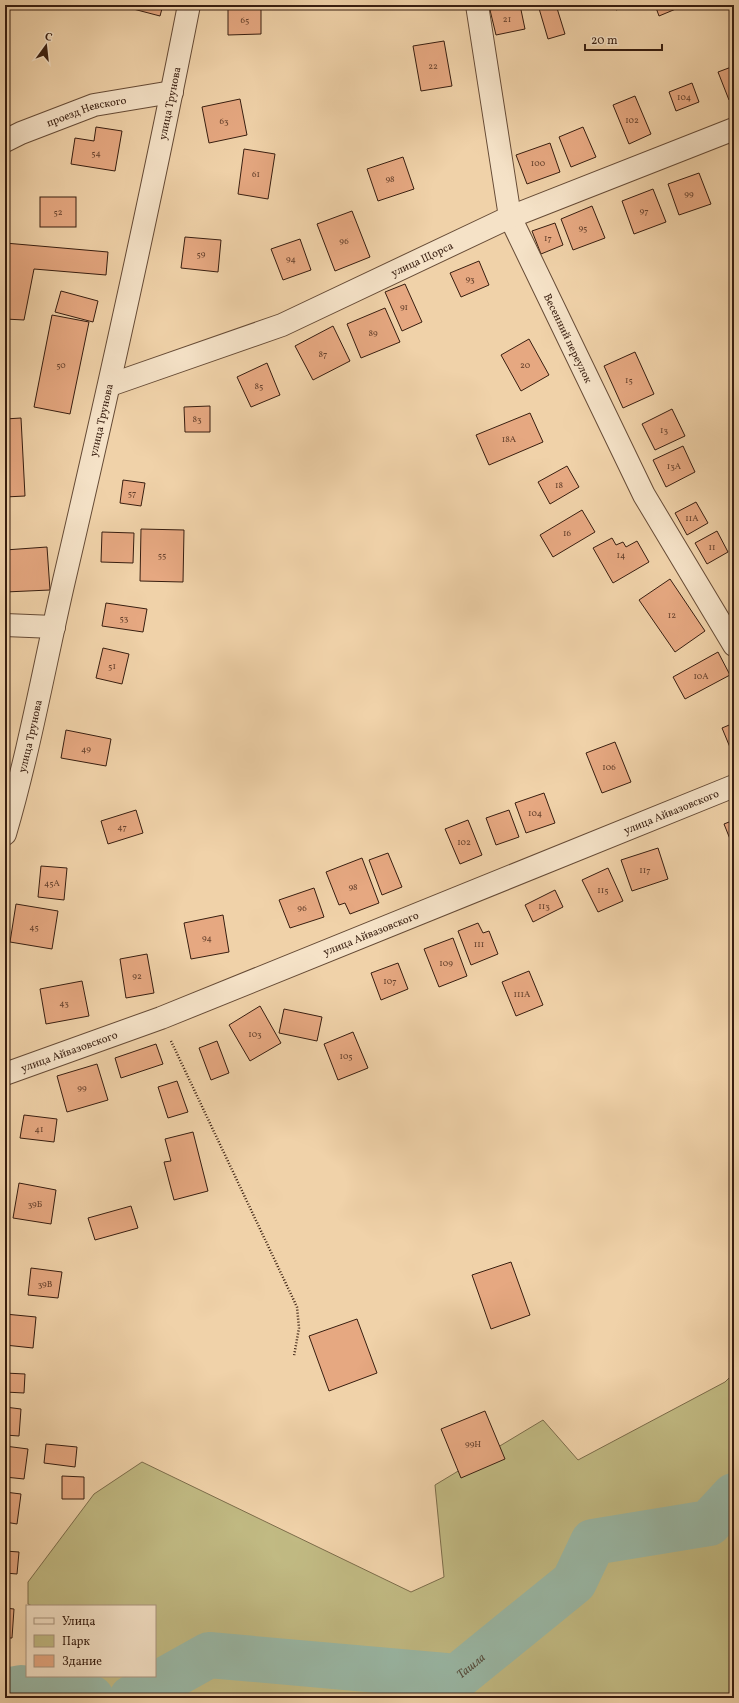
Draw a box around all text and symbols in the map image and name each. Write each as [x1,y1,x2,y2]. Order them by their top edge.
house number: 21 [503,13,511,26]
house number: 65 [241,14,249,27]
north arrow [26,26,66,66]
scale bar [585,26,662,52]
text: С [43,30,54,46]
text: 20 m [591,33,618,49]
house number: 22 [428,60,438,73]
street label: улица Трунова [156,65,186,142]
house number: 104 [677,91,691,104]
street label: проезд Невского [45,94,128,132]
house number: 102 [625,114,639,127]
house number: 63 [219,115,229,128]
house number: 54 [91,147,101,160]
house number: 100 [531,157,546,170]
house number: 61 [252,168,260,181]
house number: 98 [385,173,395,186]
house number: 99 [684,188,694,201]
house number: 97 [639,205,649,218]
house number: 52 [53,206,63,219]
house number: 95 [579,222,587,235]
house number: 17 [544,232,552,245]
house number: 96 [339,235,349,248]
street label: улица Щорса [389,239,457,281]
house number: 59 [197,248,206,261]
house number: 94 [286,253,296,266]
house number: 93 [465,273,475,286]
street label: Весенний переулок [539,292,595,386]
house number: 91 [400,301,408,314]
house number: 89 [368,327,378,340]
house number: 87 [319,348,327,361]
house number: 50 [56,359,66,372]
house number: 20 [520,359,531,372]
house number: 15 [625,374,633,387]
house number: 85 [255,380,263,393]
street label: улица Трунова [87,382,118,458]
house number: 83 [192,413,202,426]
house number: 13 [660,424,668,437]
house number: 18А [502,433,517,446]
house number: 13А [667,460,682,473]
house number: 18 [555,479,563,492]
house number: 57 [128,487,136,500]
house number: 11А [685,512,699,525]
house number: 16 [563,527,571,540]
house number: 11 [709,541,715,554]
house number: 55 [158,549,166,562]
house number: 14 [617,549,625,562]
house number: 12 [668,609,676,622]
house number: 53 [120,612,129,625]
house number: 51 [108,660,116,673]
house number: 10А [693,670,709,683]
street label: улица Трунова [16,698,47,774]
house number: 49 [81,743,91,756]
house number: 106 [602,761,616,774]
street label: улица Айвазовского [622,787,722,839]
house number: 104 [528,807,542,820]
house number: 47 [117,821,127,834]
house number: 102 [457,836,471,849]
house number: 117 [639,864,651,877]
house number: 45А [44,877,61,890]
house number: 98 [348,881,358,894]
house number: 115 [597,884,609,897]
house number: 113 [538,900,550,913]
house number: 96 [297,902,307,915]
street label: улица Айвазовского [321,908,421,961]
house number: 45 [29,921,39,934]
house number: 94 [202,932,212,945]
house number: 111 [474,938,484,951]
house number: 109 [439,957,453,970]
house number: 92 [132,970,142,983]
house number: 107 [383,975,397,988]
house number: 111А [514,988,531,1001]
house number: 43 [59,997,69,1010]
street label: улица Айвазовского [19,1028,120,1077]
house number: 103 [248,1028,262,1041]
house number: 105 [339,1050,353,1063]
house number: 99 [77,1082,87,1095]
house number: 41 [35,1123,43,1136]
house number: 39Б [28,1198,43,1211]
house number: 39В [38,1278,53,1291]
house number: 99Н [465,1438,481,1451]
legend [26,1605,156,1677]
text: Улица [62,1614,95,1630]
text: Парк [62,1634,90,1650]
water label: Ташла [454,1650,489,1683]
text: Здание [62,1654,102,1670]

